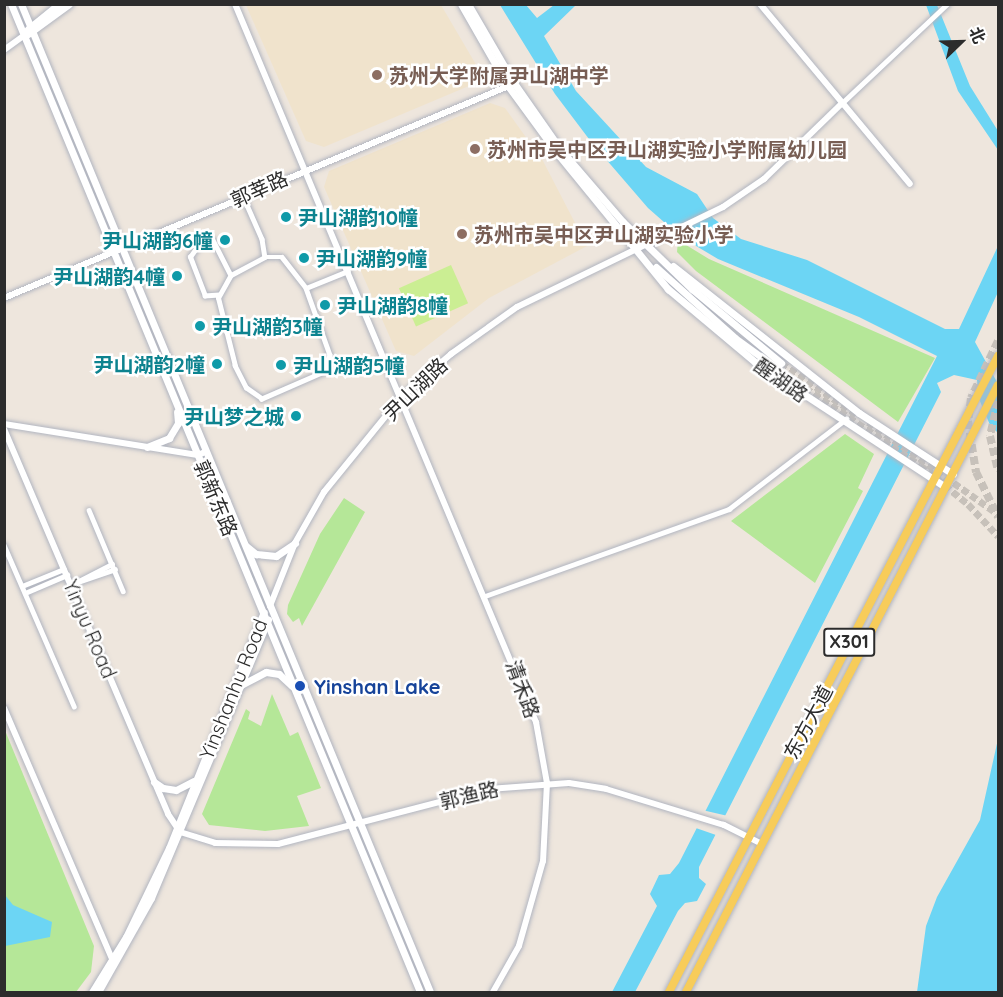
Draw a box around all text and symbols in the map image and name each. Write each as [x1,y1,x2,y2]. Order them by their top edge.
north arrow [931,12,991,72]
text: 北 [965,24,990,46]
place label: 苏州大学附属尹山湖中学 [389,63,609,87]
marker: 苏州大学附属尹山湖中学 [370,68,384,82]
place label: 苏州市吴中区尹山湖实验小学附属幼儿园 [487,137,847,161]
marker: 苏州市吴中区尹山湖实验小学附属幼儿园 [468,142,482,156]
street label: 郭莘路 [227,166,291,212]
place label: 尹山湖韵10幢 [298,205,418,229]
marker: 尹山湖韵10幢 [279,210,293,224]
place label: 苏州市吴中区尹山湖实验小学 [474,222,734,246]
marker: 苏州市吴中区尹山湖实验小学 [455,227,469,241]
place label: 尹山湖韵6幢 [102,228,213,252]
marker: 尹山湖韵6幢 [218,233,232,247]
place label: 尹山湖韵9幢 [316,246,427,270]
marker: 尹山湖韵9幢 [297,251,311,265]
place label: 尹山湖韵4幢 [53,264,165,288]
marker: 尹山湖韵4幢 [170,269,184,283]
place label: 尹山湖韵8幢 [337,293,448,317]
marker: 尹山湖韵8幢 [318,298,332,312]
place label: 尹山湖韵3幢 [212,314,323,338]
marker: 尹山湖韵3幢 [193,319,207,333]
place label: 尹山湖韵2幢 [94,352,205,376]
place label: 尹山湖韵5幢 [293,353,405,377]
street label: 尹山湖路 [378,353,452,425]
street label: 醒湖路 [750,353,812,407]
marker: 尹山湖韵2幢 [210,357,224,371]
marker: 尹山湖韵5幢 [274,358,288,372]
place label: 尹山梦之城 [184,404,284,428]
marker: 尹山梦之城 [289,409,303,423]
street label: 郭新东路 [189,456,243,540]
street label: Yinyu Road [58,576,122,682]
street label: Yinshanhu Road [194,615,272,763]
road number: X301 [822,627,876,657]
street label: 清禾路 [501,657,545,721]
place label: Yinshan Lake [314,674,441,698]
marker: Yinshan Lake [291,677,309,695]
street label: 东方大道 [779,681,837,763]
street label: 郭渔路 [437,777,501,813]

